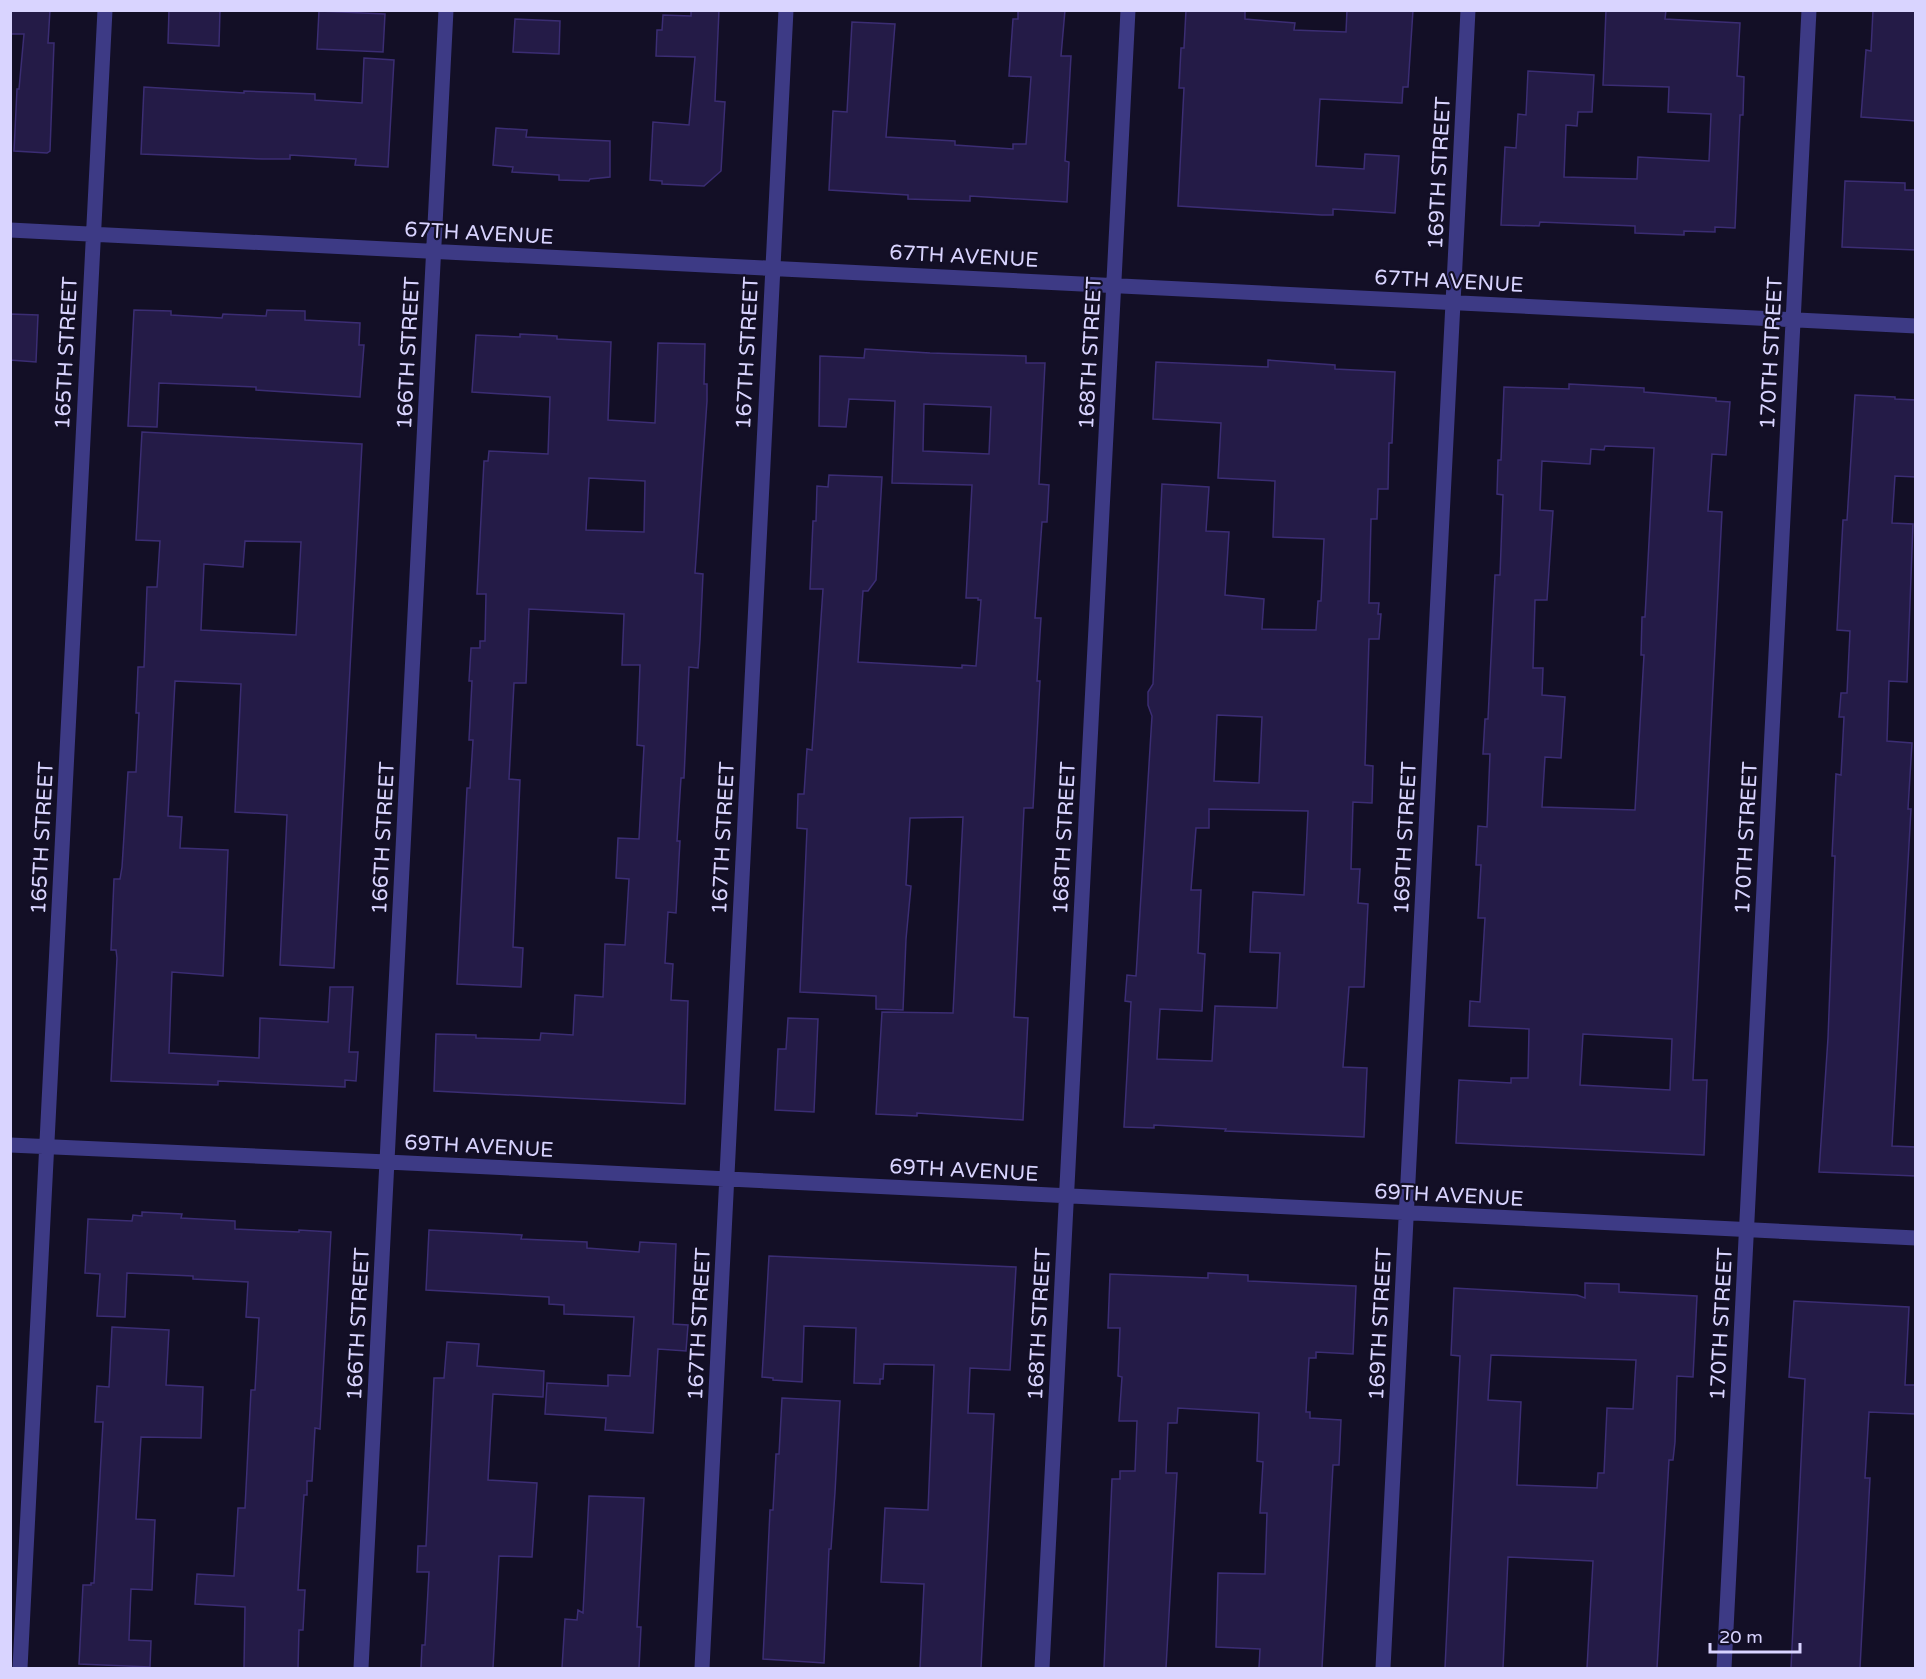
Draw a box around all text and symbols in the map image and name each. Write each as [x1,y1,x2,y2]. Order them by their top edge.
street label: 169TH STREET [1423,96,1456,250]
street label: 67TH AVENUE [404,217,554,250]
street label: 67TH AVENUE [889,240,1039,273]
street label: 67TH AVENUE [1374,265,1524,298]
street label: 165TH STREET [50,276,83,430]
street label: 166TH STREET [392,276,425,430]
street label: 167TH STREET [731,276,764,430]
street label: 168TH STREET [1074,276,1107,430]
street label: 170TH STREET [1755,276,1788,430]
street label: 165TH STREET [26,761,59,915]
street label: 166TH STREET [367,761,400,915]
street label: 167TH STREET [707,761,740,915]
street label: 168TH STREET [1048,761,1081,915]
street label: 169TH STREET [1389,761,1422,915]
street label: 170TH STREET [1730,761,1763,915]
street label: 69TH AVENUE [404,1130,554,1163]
street label: 69TH AVENUE [889,1154,1039,1187]
street label: 69TH AVENUE [1374,1179,1524,1212]
street label: 166TH STREET [342,1247,375,1401]
street label: 167TH STREET [683,1247,716,1401]
street label: 168TH STREET [1023,1247,1056,1401]
street label: 169TH STREET [1364,1247,1397,1401]
street label: 170TH STREET [1705,1247,1738,1401]
scale bar [1710,1616,1800,1654]
text: 20 m [1719,1626,1763,1648]

